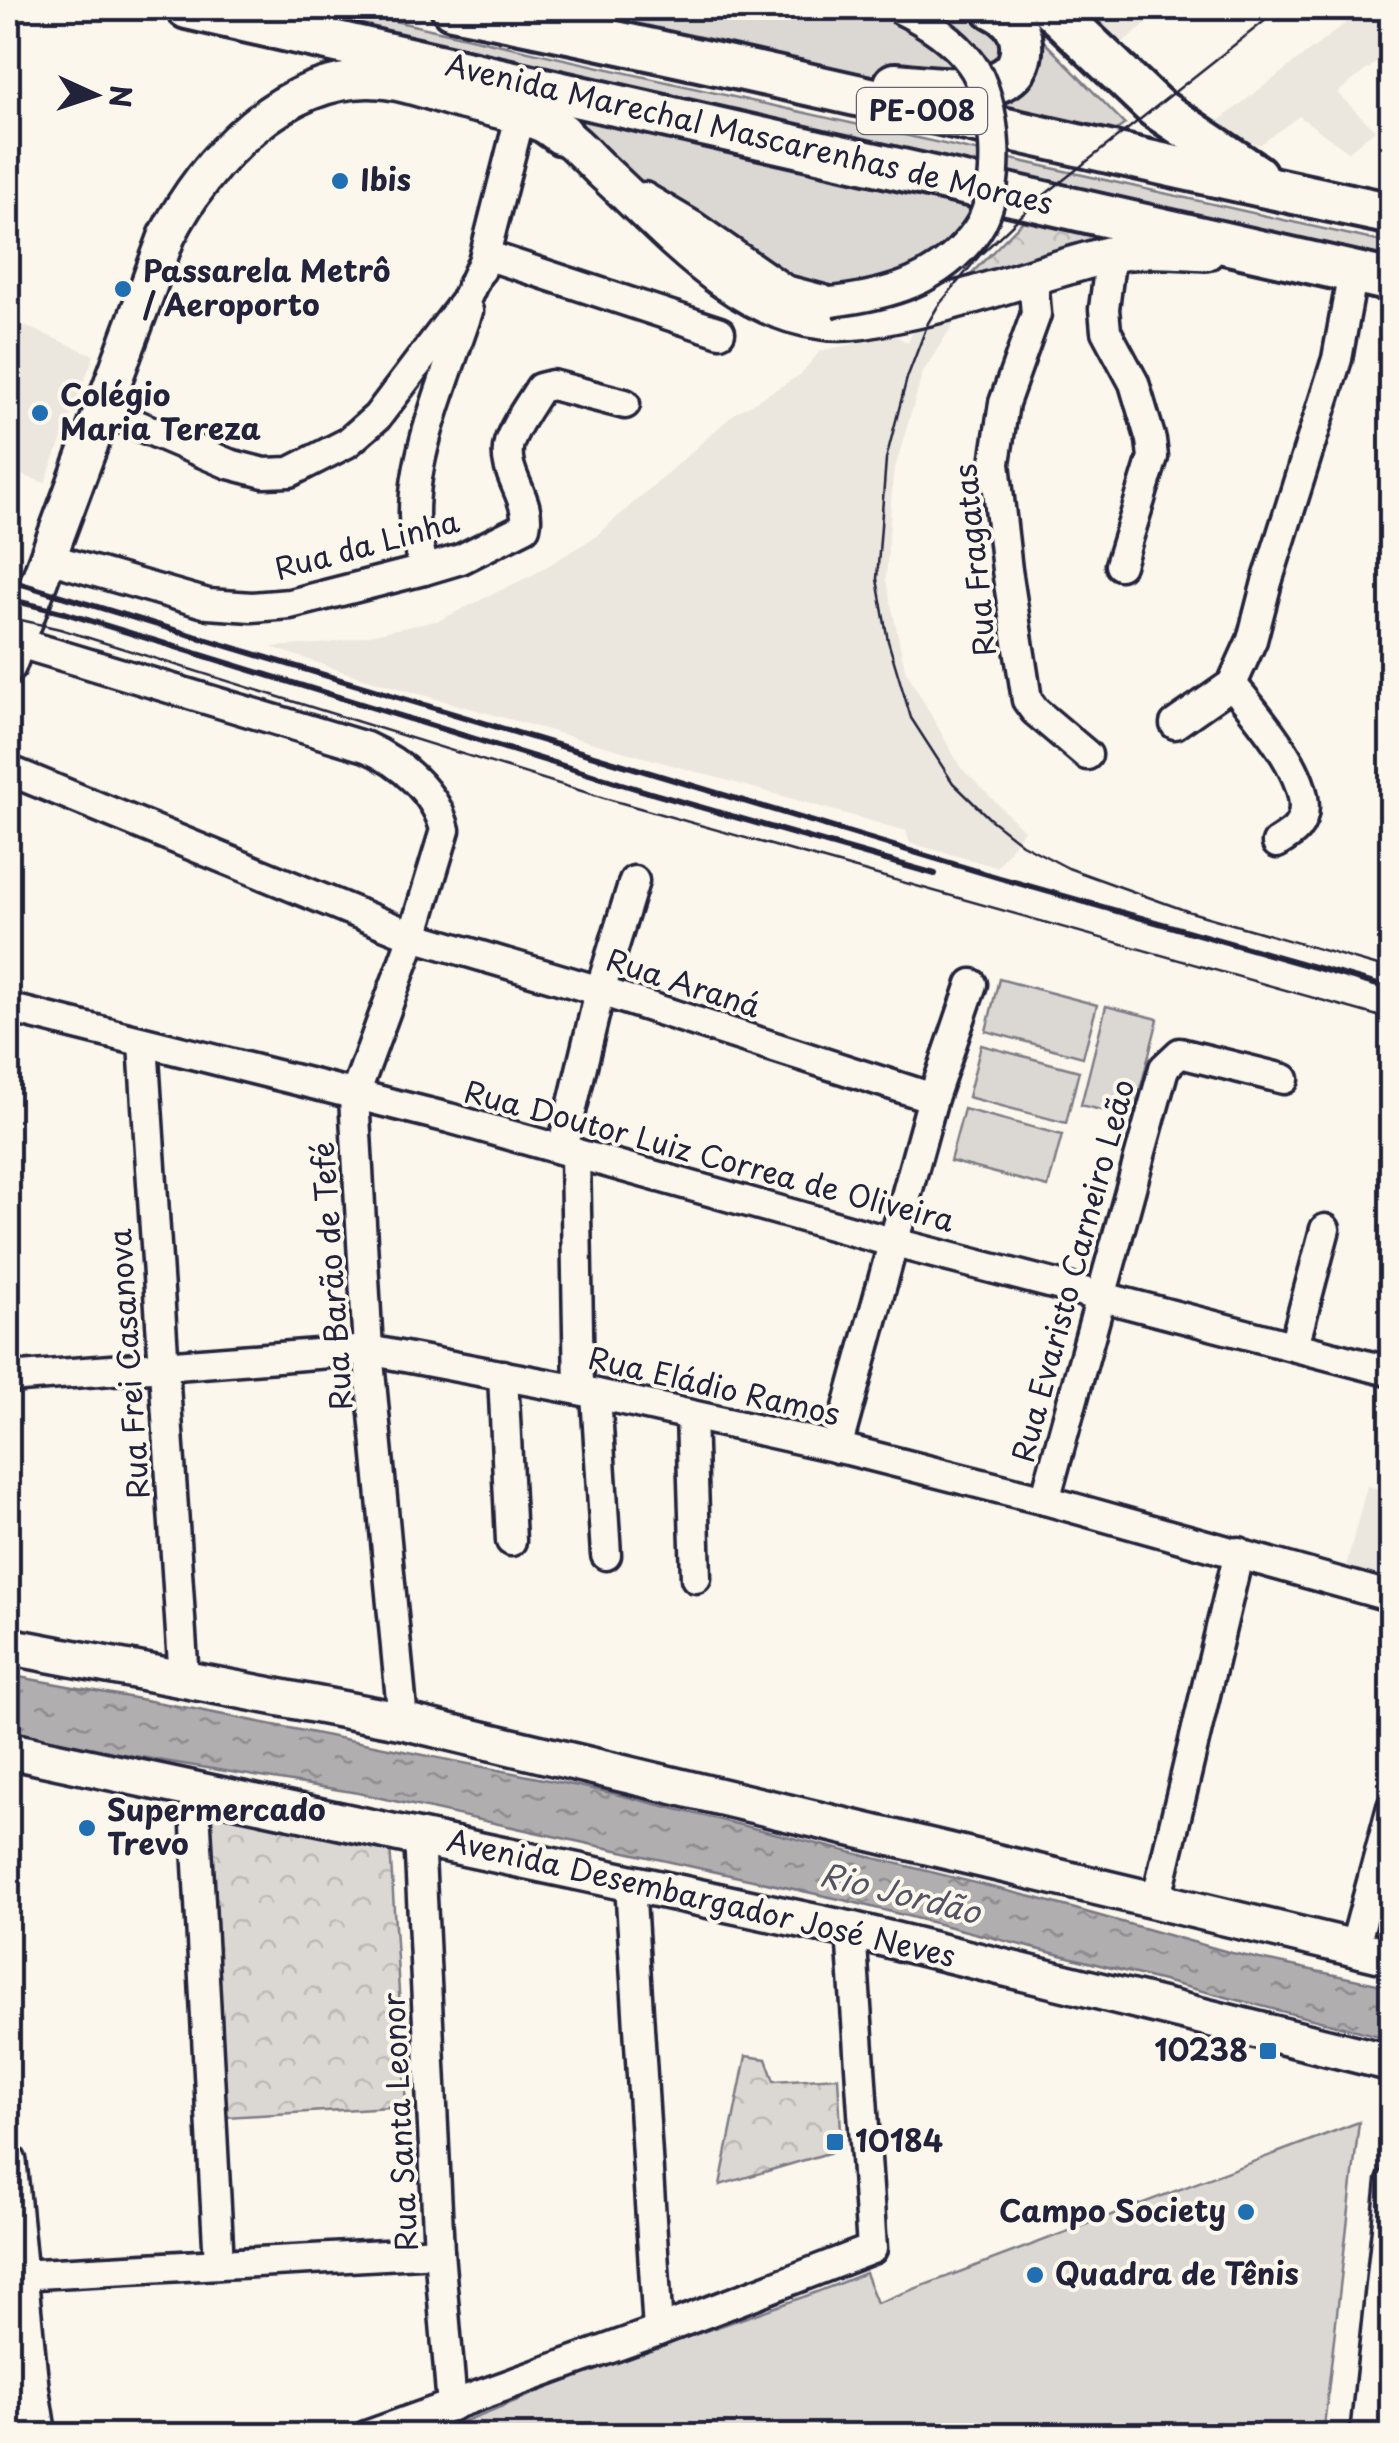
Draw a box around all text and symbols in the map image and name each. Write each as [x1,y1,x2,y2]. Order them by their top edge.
street label: Avenida Marechal Mascarenhas de Moraes [441,41,1058,224]
north arrow [45,45,145,145]
text: N [99,84,144,109]
road number: PE-008 [857,88,987,134]
place label: Ibis [360,156,411,201]
marker: Ibis [329,170,351,192]
place label: Passarela Metrô / Aeroporto [142,247,390,326]
marker: Passarela Metrô / Aeroporto [112,278,134,300]
place label: Colégio Maria Tereza [60,371,262,450]
marker: Colégio Maria Tereza [29,402,51,424]
street label: Rua Fragatas [941,462,1006,659]
street label: Rua da Linha [269,497,464,590]
street label: Rua Araná [601,936,767,1028]
street label: Rua Doutor Luiz Correa de Oliveira [460,1067,960,1242]
street label: Rua Evaristo Carneiro Leão [999,1074,1144,1467]
street label: Rua Barão de Tefé [299,1140,362,1412]
street label: Rua Frei Casanova [96,1228,159,1501]
street label: Rua Eládio Ramos [584,1334,845,1435]
place label: Supermercado Trevo [107,1786,326,1865]
street label: Avenida Desembargador José Neves [443,1816,960,1977]
marker: Supermercado Trevo [76,1817,98,1839]
water label: Rio Jordão [815,1849,987,1935]
street label: Rua Santa Leonor [369,1992,428,2252]
place label: 10238 [1154,2026,1248,2071]
marker: 10238 [1257,2040,1279,2062]
place label: 10184 [855,2117,943,2162]
marker: 10184 [824,2131,846,2153]
place label: Campo Society [999,2187,1226,2232]
marker: Campo Society [1235,2201,1257,2223]
place label: Quadra de Tênis [1055,2250,1299,2295]
marker: Quadra de Tênis [1024,2264,1046,2286]

